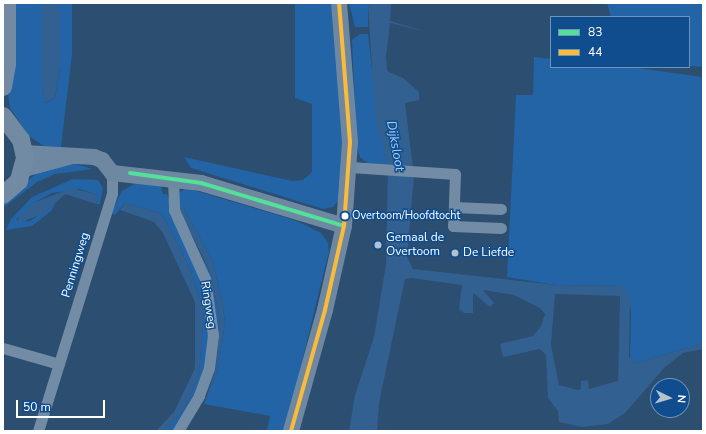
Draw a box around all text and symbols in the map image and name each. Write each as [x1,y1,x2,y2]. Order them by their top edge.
legend [550,16,690,68]
text: 83 [588,24,602,40]
text: 44 [588,44,602,60]
water label: Dijksloot [383,119,407,173]
place label: Overtoom/Hoofdtocht [352,209,460,223]
marker: Overtoom/Hoofdtocht [340,211,350,221]
street label: Penningweg [59,231,93,299]
place label: Gemaal de Overtoom [386,231,444,259]
marker: Gemaal de Overtoom [373,240,383,250]
place label: De Liefde [463,246,514,260]
marker: De Liefde [450,248,460,258]
street label: Ringweg [197,280,219,330]
north arrow [650,378,690,418]
scale bar [18,392,107,418]
text: N [674,394,689,404]
text: 50 m [23,399,51,415]

